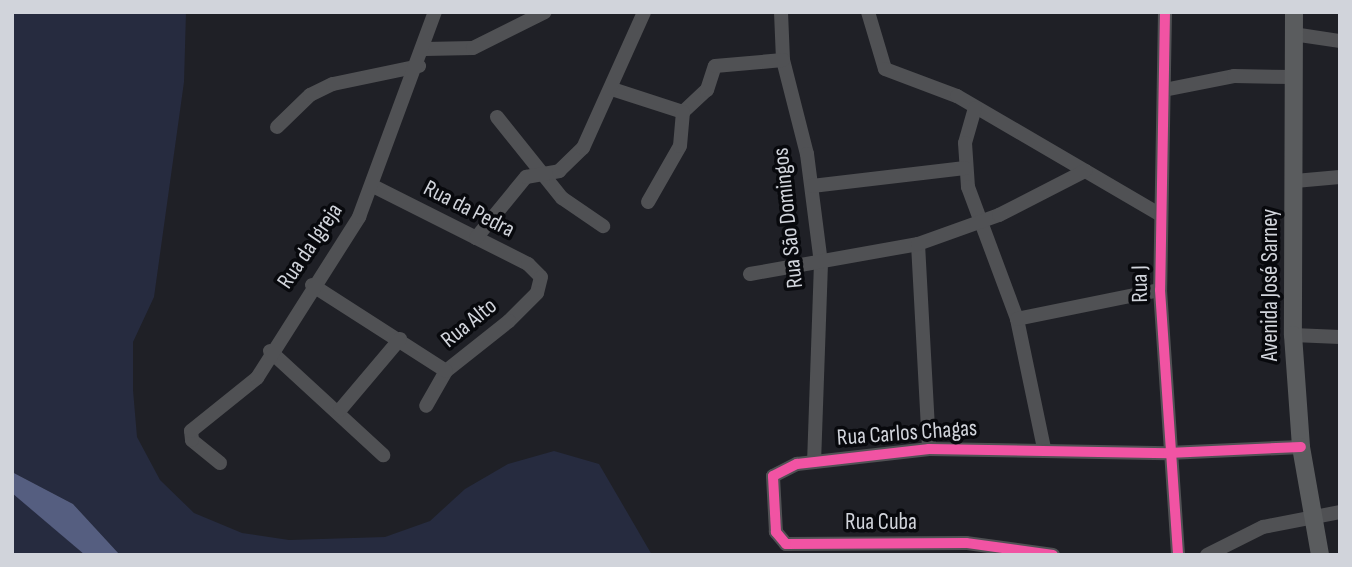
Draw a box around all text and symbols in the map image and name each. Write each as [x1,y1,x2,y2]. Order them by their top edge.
street label: Rua São Domingos [767,146,809,290]
street label: Rua da Pedra [419,174,519,244]
street label: Rua da Igreja [271,198,349,294]
street label: Avenida José Sarney [1256,209,1284,361]
street label: Rua J [1126,265,1154,303]
street label: Rua Alto [436,292,502,354]
street label: Rua Carlos Chagas [836,414,978,452]
street label: Rua Cuba [845,508,917,536]

